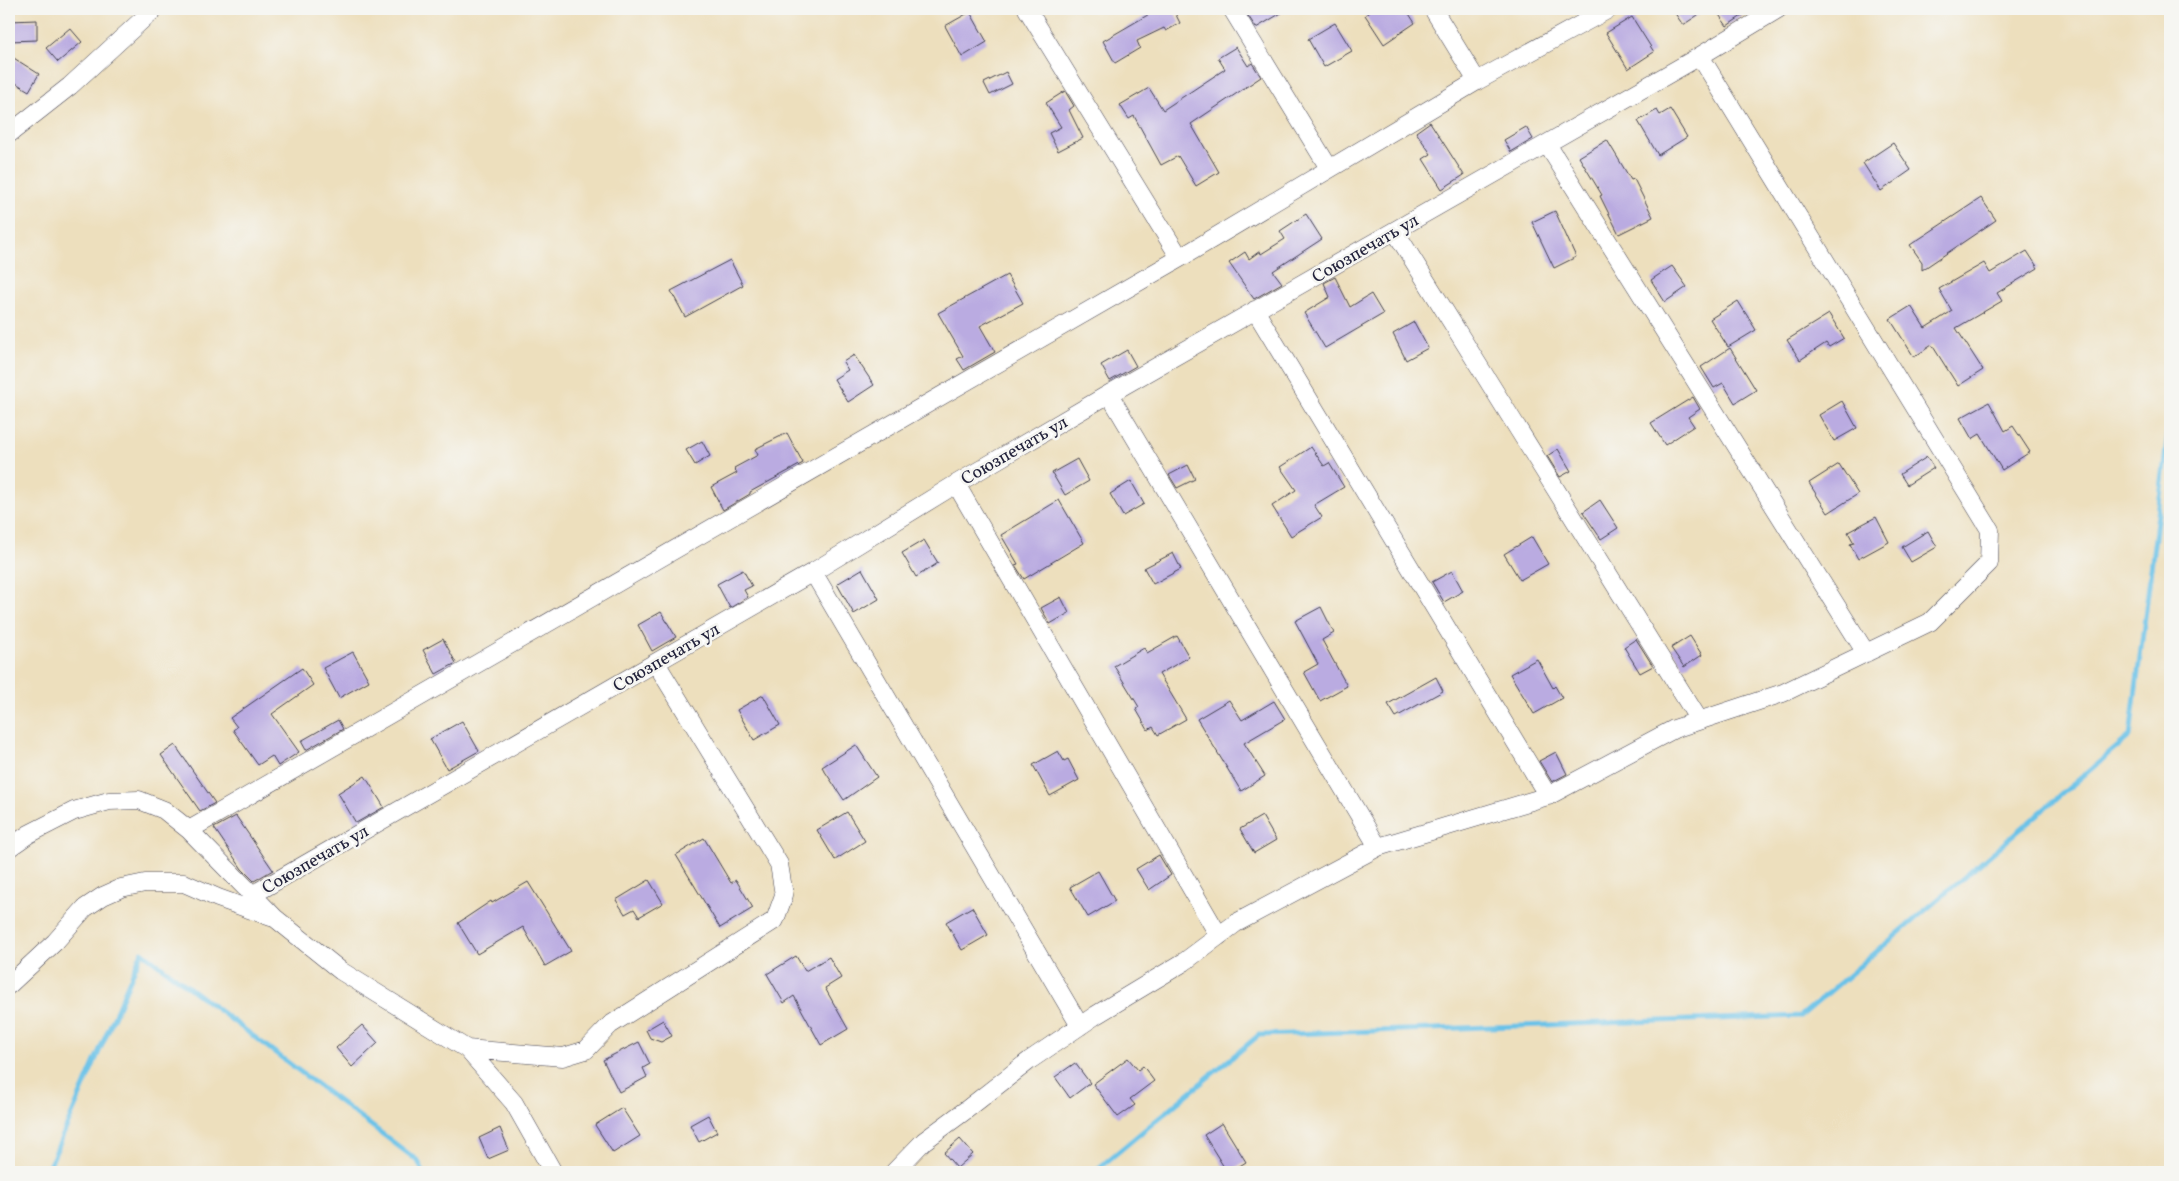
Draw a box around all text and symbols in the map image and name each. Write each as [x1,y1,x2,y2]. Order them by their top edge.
street label: Союзпечать ул [1308,208,1424,290]
street label: Союзпечать ул [957,410,1073,492]
street label: Союзпечать ул [609,617,725,699]
street label: Союзпечать ул [258,819,374,901]

